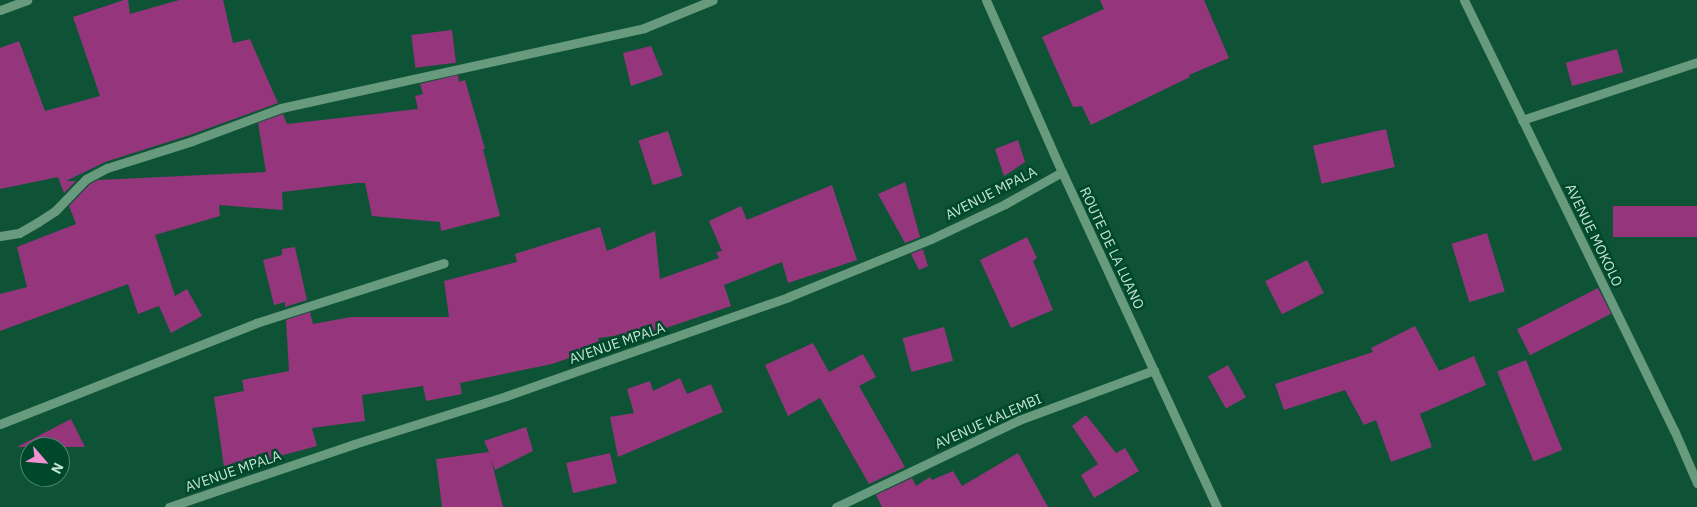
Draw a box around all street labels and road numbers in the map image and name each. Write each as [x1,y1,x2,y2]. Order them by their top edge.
street label: AVENUE MPALA [942,163,1040,223]
street label: AVENUE MOKOLO [1562,181,1626,289]
street label: ROUTE DE LA LUANO [1076,184,1148,312]
street label: AVENUE MPALA [567,319,667,367]
street label: AVENUE KALEMBI [932,390,1044,452]
street label: AVENUE MPALA [183,447,283,495]

